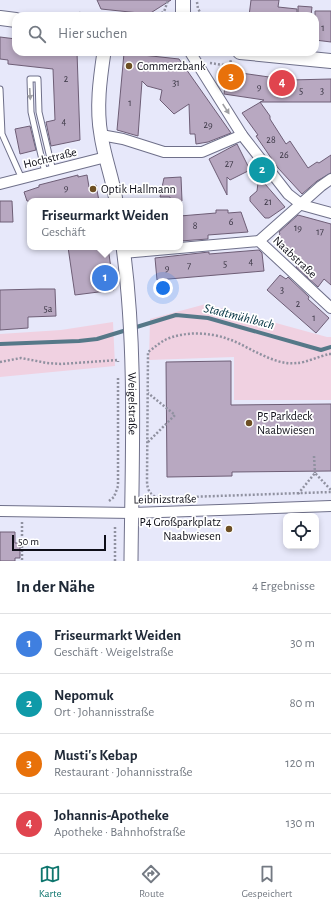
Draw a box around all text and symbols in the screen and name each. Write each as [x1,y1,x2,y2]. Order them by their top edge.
search box [12,12,319,56]
icon: search [26,23,48,45]
house number: 1 [321,23,325,33]
text: Hier suchen [58,26,128,41]
place label: Commerzbank [137,60,206,72]
marker: Commerzbank [124,61,134,71]
pin: 3 [218,62,244,92]
pin: 4 [269,68,295,98]
house number: 2 [64,74,69,84]
house number: 31 [172,78,180,88]
house number: 9 [257,82,262,92]
house number: 5 [299,86,303,96]
house number: 3 [320,86,324,96]
one-way arrow [27,88,34,100]
house number: 1 [128,98,132,108]
one-way arrow [222,104,230,114]
house number: 4 [62,117,67,127]
house number: 29 [203,120,213,130]
house number: 28 [266,135,276,145]
street label: Hochstraße [22,146,78,170]
house number: 26 [279,150,289,160]
pin: 2 [249,155,275,185]
house number: 27 [225,159,233,169]
house number: 9 [64,183,69,193]
place label: Optik Hallmann [101,183,176,195]
marker: Optik Hallmann [88,184,98,194]
house number: 21 [264,197,272,207]
popup [27,198,183,250]
text: Friseurmarkt Weiden [41,208,169,223]
house number: 6 [229,217,234,227]
house number: 8 [193,221,198,231]
house number: 19 [294,223,302,233]
text: Geschäft [41,226,86,239]
house number: 17 [316,227,324,237]
street label: Naabstraße [271,234,319,280]
house number: 4 [249,257,254,267]
house number: 5 [223,259,227,269]
house number: 7 [187,261,191,271]
pin: 1 [92,263,118,293]
house number: 9 [165,263,170,273]
your location [153,278,173,298]
house number: 3 [280,285,284,295]
house number: 2 [296,299,301,309]
water label: Stadtmühlbach [202,302,276,332]
house number: 5a [44,304,53,314]
house number: 1 [312,313,316,323]
street label: Weigelstraße [126,372,139,435]
place label: P5 Parkdeck Naabwiesen [257,410,315,436]
marker: P5 Parkdeck Naabwiesen [244,418,254,428]
street label: Leibnizstraße [133,492,197,506]
map controls [283,513,319,549]
button: locate [283,513,319,549]
place label: P4 Großparkplatz Naabwiesen [139,516,221,542]
marker: P4 Großparkplatz Naabwiesen [224,524,234,534]
scale bar [12,533,106,552]
text: 50 m [18,536,39,547]
text: In der Nähe [16,578,95,595]
text: 4 Ergebnisse [252,580,315,593]
text: Friseurmarkt Weiden [54,628,181,643]
text: 1 [27,637,31,650]
text: 30 m [290,637,315,650]
text: Geschäft · Weigelstraße [54,646,173,659]
text: Nepomuk [54,688,114,703]
text: 2 [26,697,32,710]
text: 80 m [289,697,315,710]
text: Ort · Johannisstraße [54,706,154,719]
text: Musti's Kebap [54,748,138,763]
text: 3 [26,757,32,770]
text: 120 m [285,757,315,770]
text: Restaurant · Johannisstraße [54,766,193,779]
text: Johannis-Apotheke [54,808,169,823]
text: 4 [26,817,32,830]
text: 130 m [286,817,315,830]
text: Apotheke · Bahnhofstraße [54,826,186,839]
tab: Karte [39,863,62,900]
tab: Route [139,863,164,900]
tab: Gespeichert [241,863,292,900]

